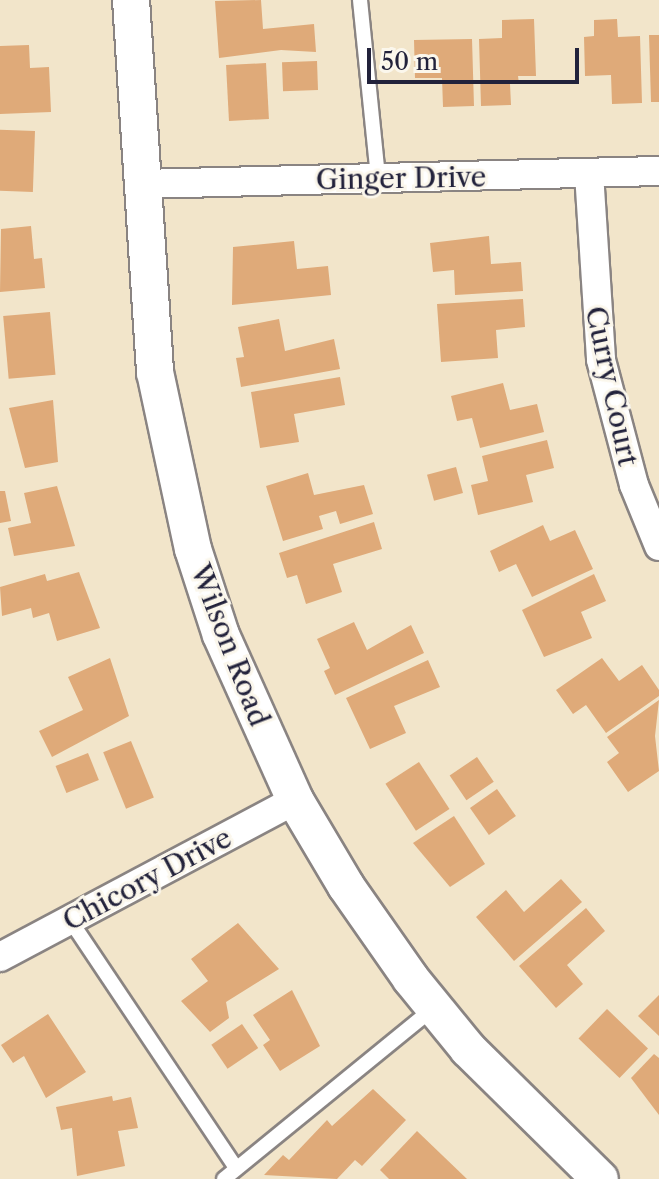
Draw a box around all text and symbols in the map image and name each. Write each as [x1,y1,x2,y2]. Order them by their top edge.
scale bar [371,32,583,82]
text: 50 m [381,47,438,76]
street label: Ginger Drive [315,160,487,196]
street label: Curry Court [579,303,645,469]
street label: Wilson Road [184,559,276,731]
street label: Chicory Drive [57,820,237,938]

